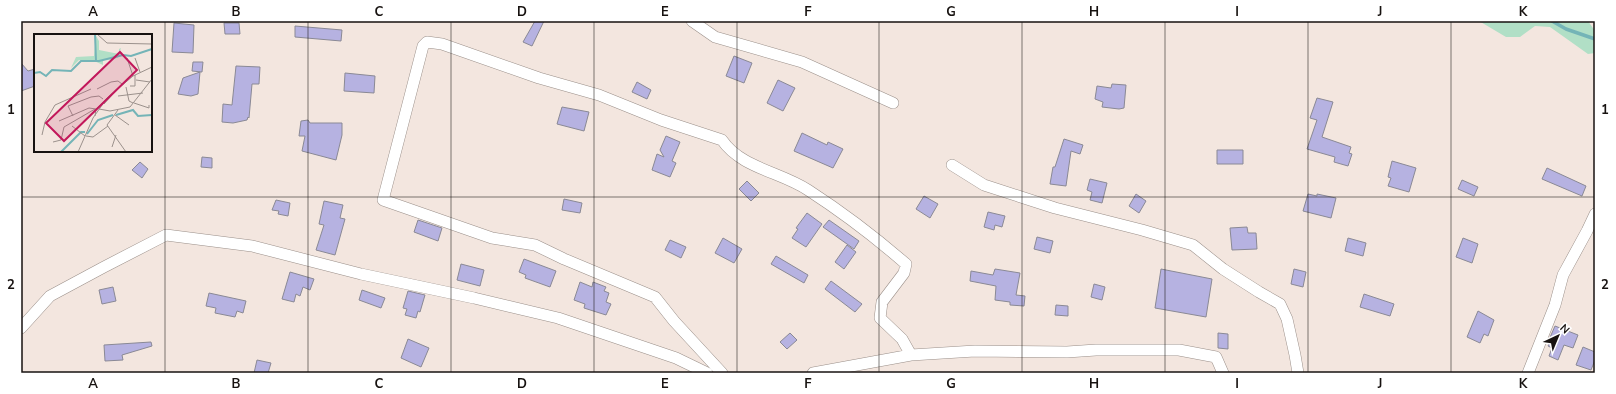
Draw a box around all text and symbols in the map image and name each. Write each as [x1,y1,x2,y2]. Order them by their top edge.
text: A [88,3,98,21]
text: B [232,3,241,21]
text: C [375,3,384,21]
text: D [517,3,527,21]
text: E [661,3,669,21]
text: F [804,3,812,21]
text: G [946,3,956,21]
text: H [1089,3,1099,21]
text: I [1235,3,1239,21]
text: J [1377,3,1382,21]
text: K [1519,3,1528,21]
inset map [34,34,152,152]
text: 1 [7,101,15,119]
text: 1 [1601,101,1609,119]
text: 2 [7,276,15,294]
text: 2 [1601,276,1609,294]
north arrow [1538,316,1578,356]
text: N [1556,321,1573,337]
text: A [88,375,98,393]
text: B [232,375,241,393]
text: C [375,375,384,393]
text: D [517,375,527,393]
text: E [661,375,669,393]
text: F [804,375,812,393]
text: G [946,375,956,393]
text: H [1089,375,1099,393]
text: I [1235,375,1239,393]
text: J [1377,375,1382,393]
text: K [1519,375,1528,393]

